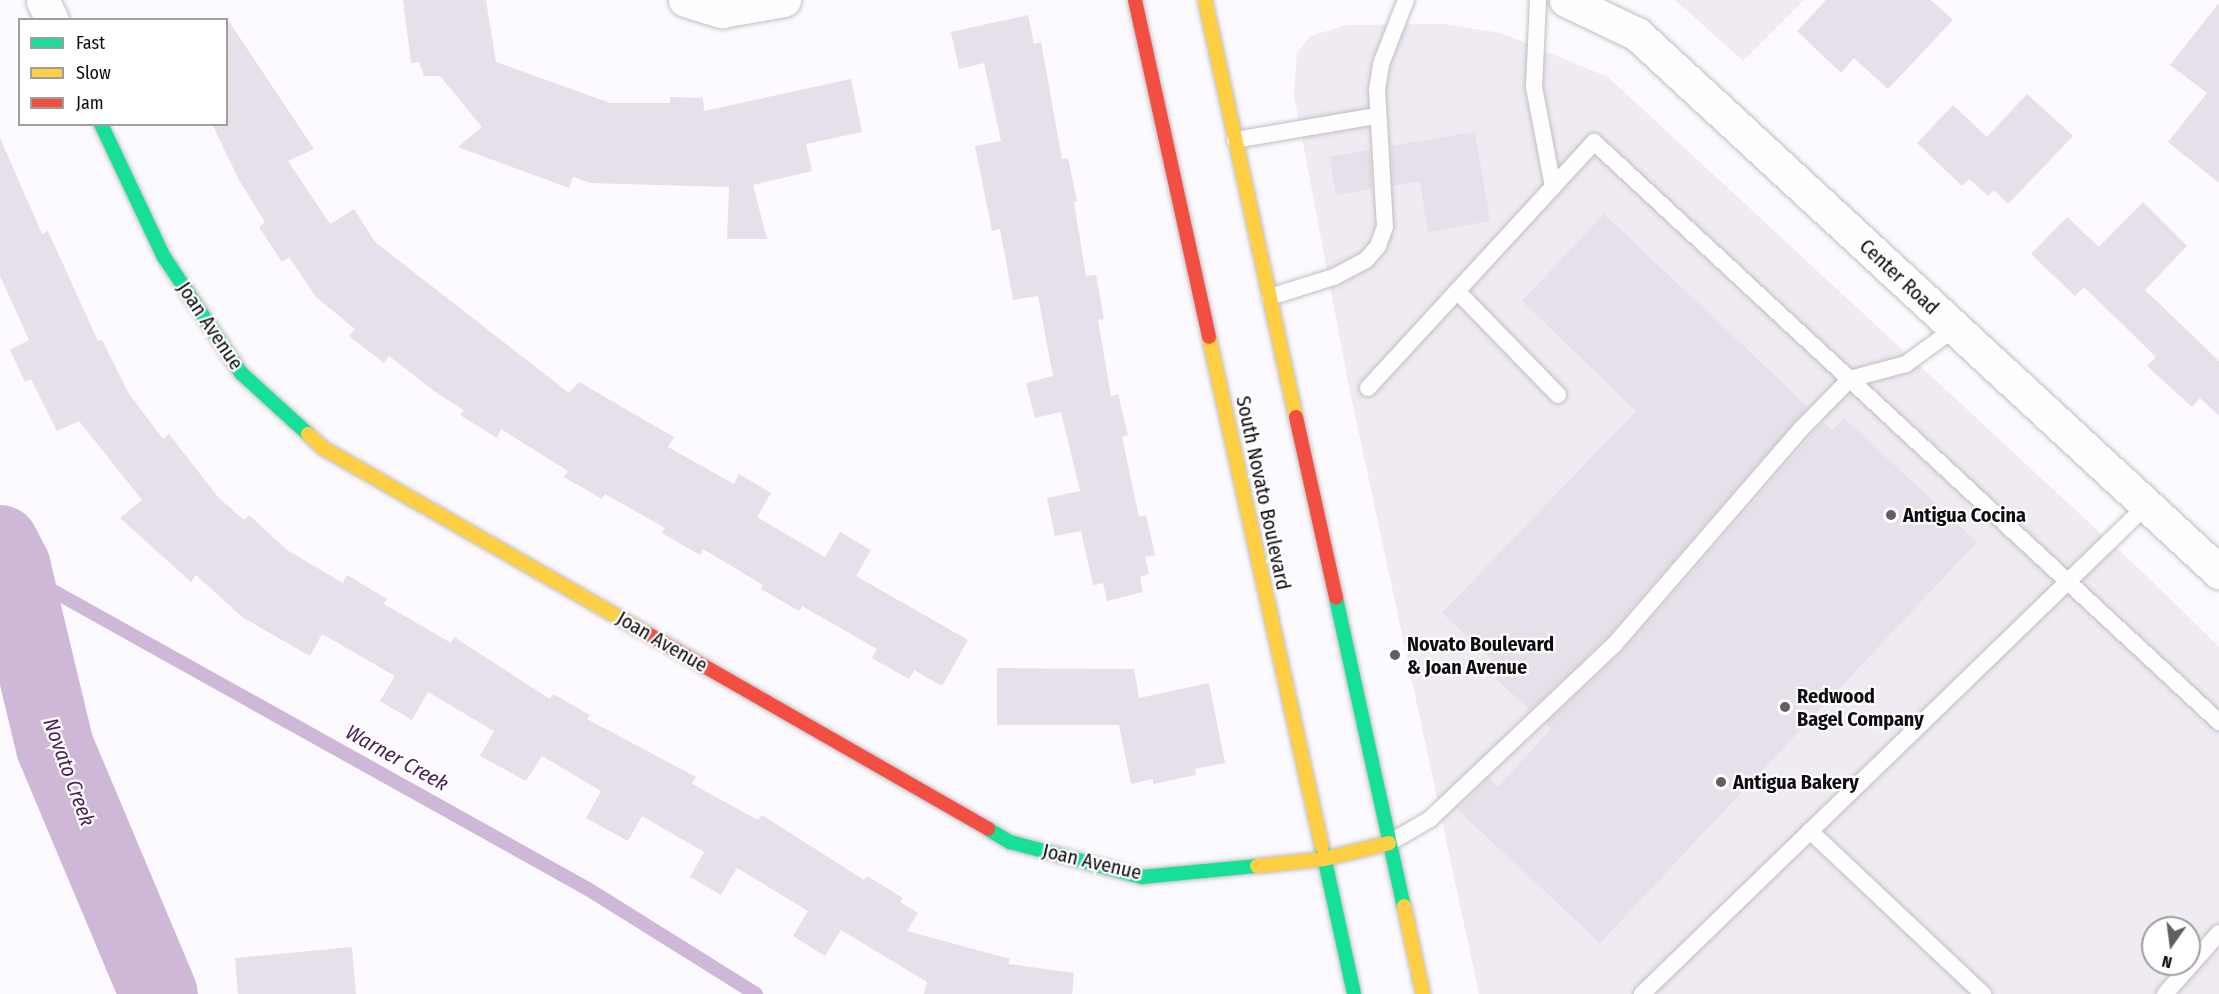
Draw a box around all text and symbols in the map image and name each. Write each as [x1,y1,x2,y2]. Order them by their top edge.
legend [18,18,228,126]
text: Fast [76,32,105,54]
text: Slow [76,62,111,84]
text: Jam [76,92,104,114]
street label: Center Road [1854,234,1944,320]
street label: Joan Avenue [172,277,248,375]
street label: South Novato Boulevard [1231,394,1295,592]
place label: Antigua Cocina [1903,503,2026,527]
marker: Antigua Cocina [1884,508,1898,522]
street label: Joan Avenue [612,606,712,678]
place label: Novato Boulevard & Joan Avenue [1407,632,1554,679]
marker: Novato Boulevard & Joan Avenue [1388,648,1402,662]
place label: Redwood Bagel Company [1797,684,1924,731]
marker: Redwood Bagel Company [1778,700,1792,714]
water label: Novato Creek [38,714,100,830]
water label: Warner Creek [341,719,453,797]
place label: Antigua Bakery [1733,770,1859,794]
marker: Antigua Bakery [1714,775,1728,789]
street label: Joan Avenue [1040,839,1144,885]
north arrow [2141,916,2201,976]
text: N [2160,952,2174,972]

